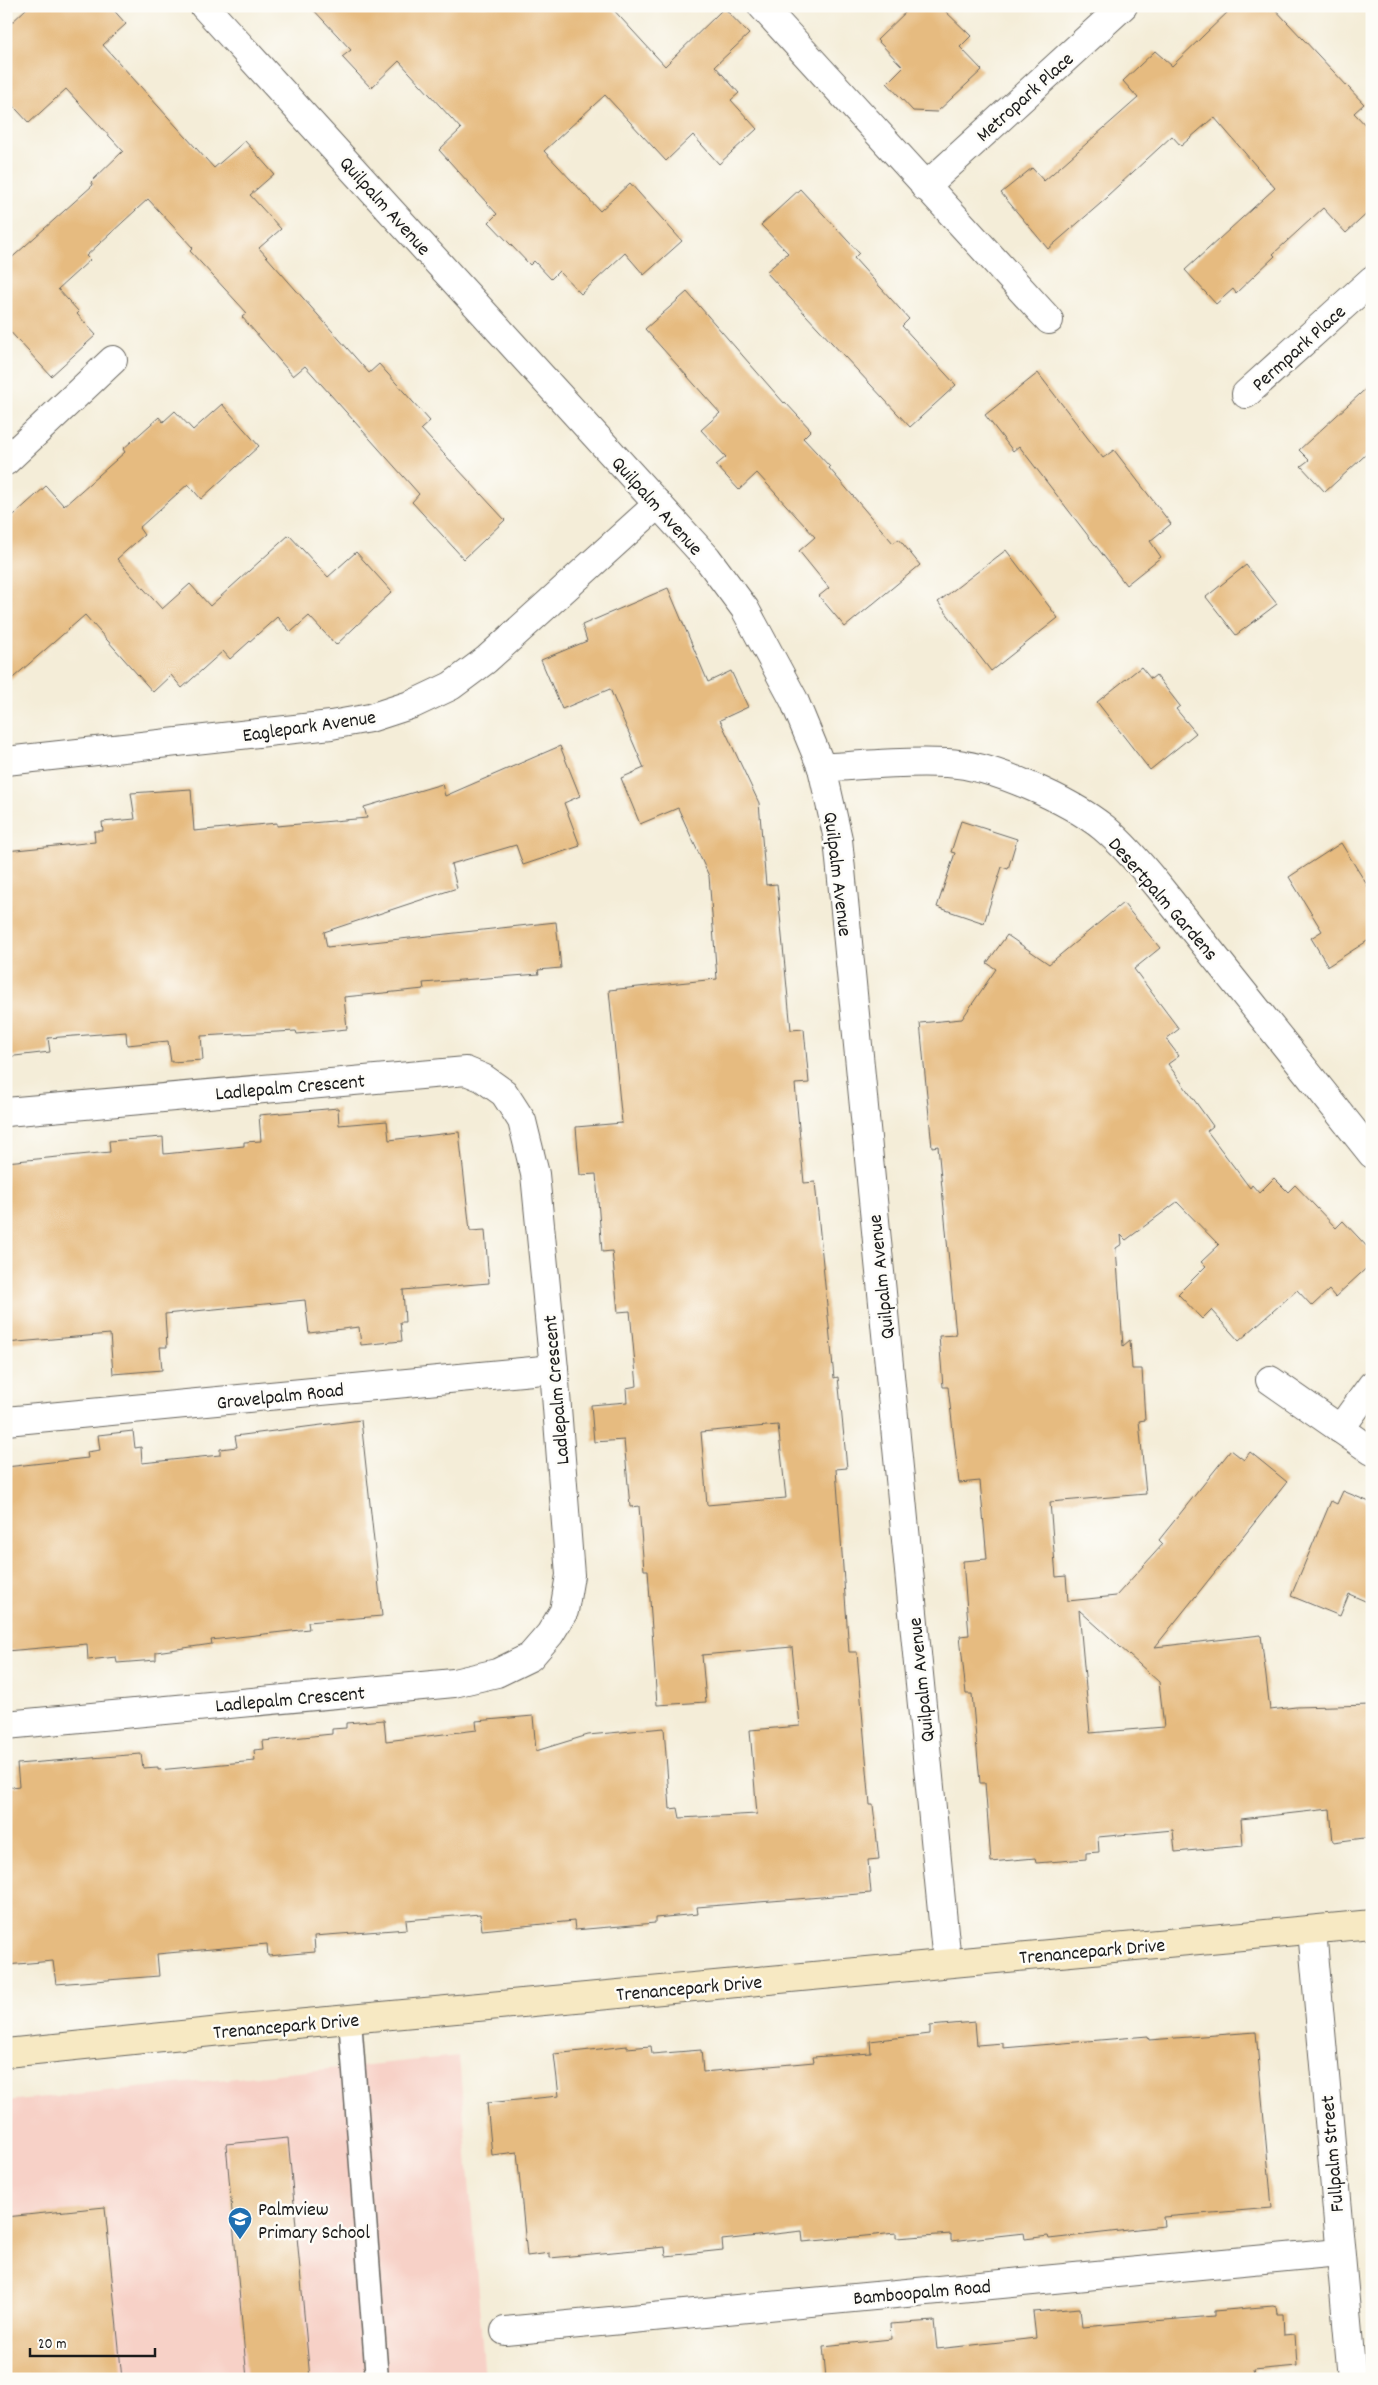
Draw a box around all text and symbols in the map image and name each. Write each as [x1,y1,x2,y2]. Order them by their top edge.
street label: Metropark Place [971,47,1081,150]
street label: Quilpalm Avenue [332,151,436,263]
street label: Permpark Place [1247,299,1353,399]
street label: Quilpalm Avenue [604,451,708,563]
street label: Eaglepark Avenue [241,705,378,751]
street label: Quilpalm Avenue [815,811,858,938]
street label: Desertpalm Gardens [1100,832,1223,968]
street label: Ladlepalm Crescent [214,1068,366,1109]
street label: Quilpalm Avenue [863,1213,903,1340]
street label: Ladlepalm Crescent [537,1314,578,1466]
street label: Gravelpalm Road [215,1377,345,1419]
street label: Quilpalm Avenue [903,1616,943,1743]
street label: Ladlepalm Crescent [214,1680,366,1721]
street label: Trenancepark Drive [1018,1933,1167,1973]
street label: Trenancepark Drive [615,1970,764,2010]
street label: Trenancepark Drive [212,2008,361,2048]
street label: Fullpalm Street [1315,2094,1353,2213]
place label: Palmview Primary School [258,2197,370,2248]
school or university icon: Palmview Primary School [227,2206,253,2240]
street label: Bamboopalm Road [852,2274,992,2314]
scale bar [30,2325,155,2357]
text: 20 m [38,2334,66,2356]

